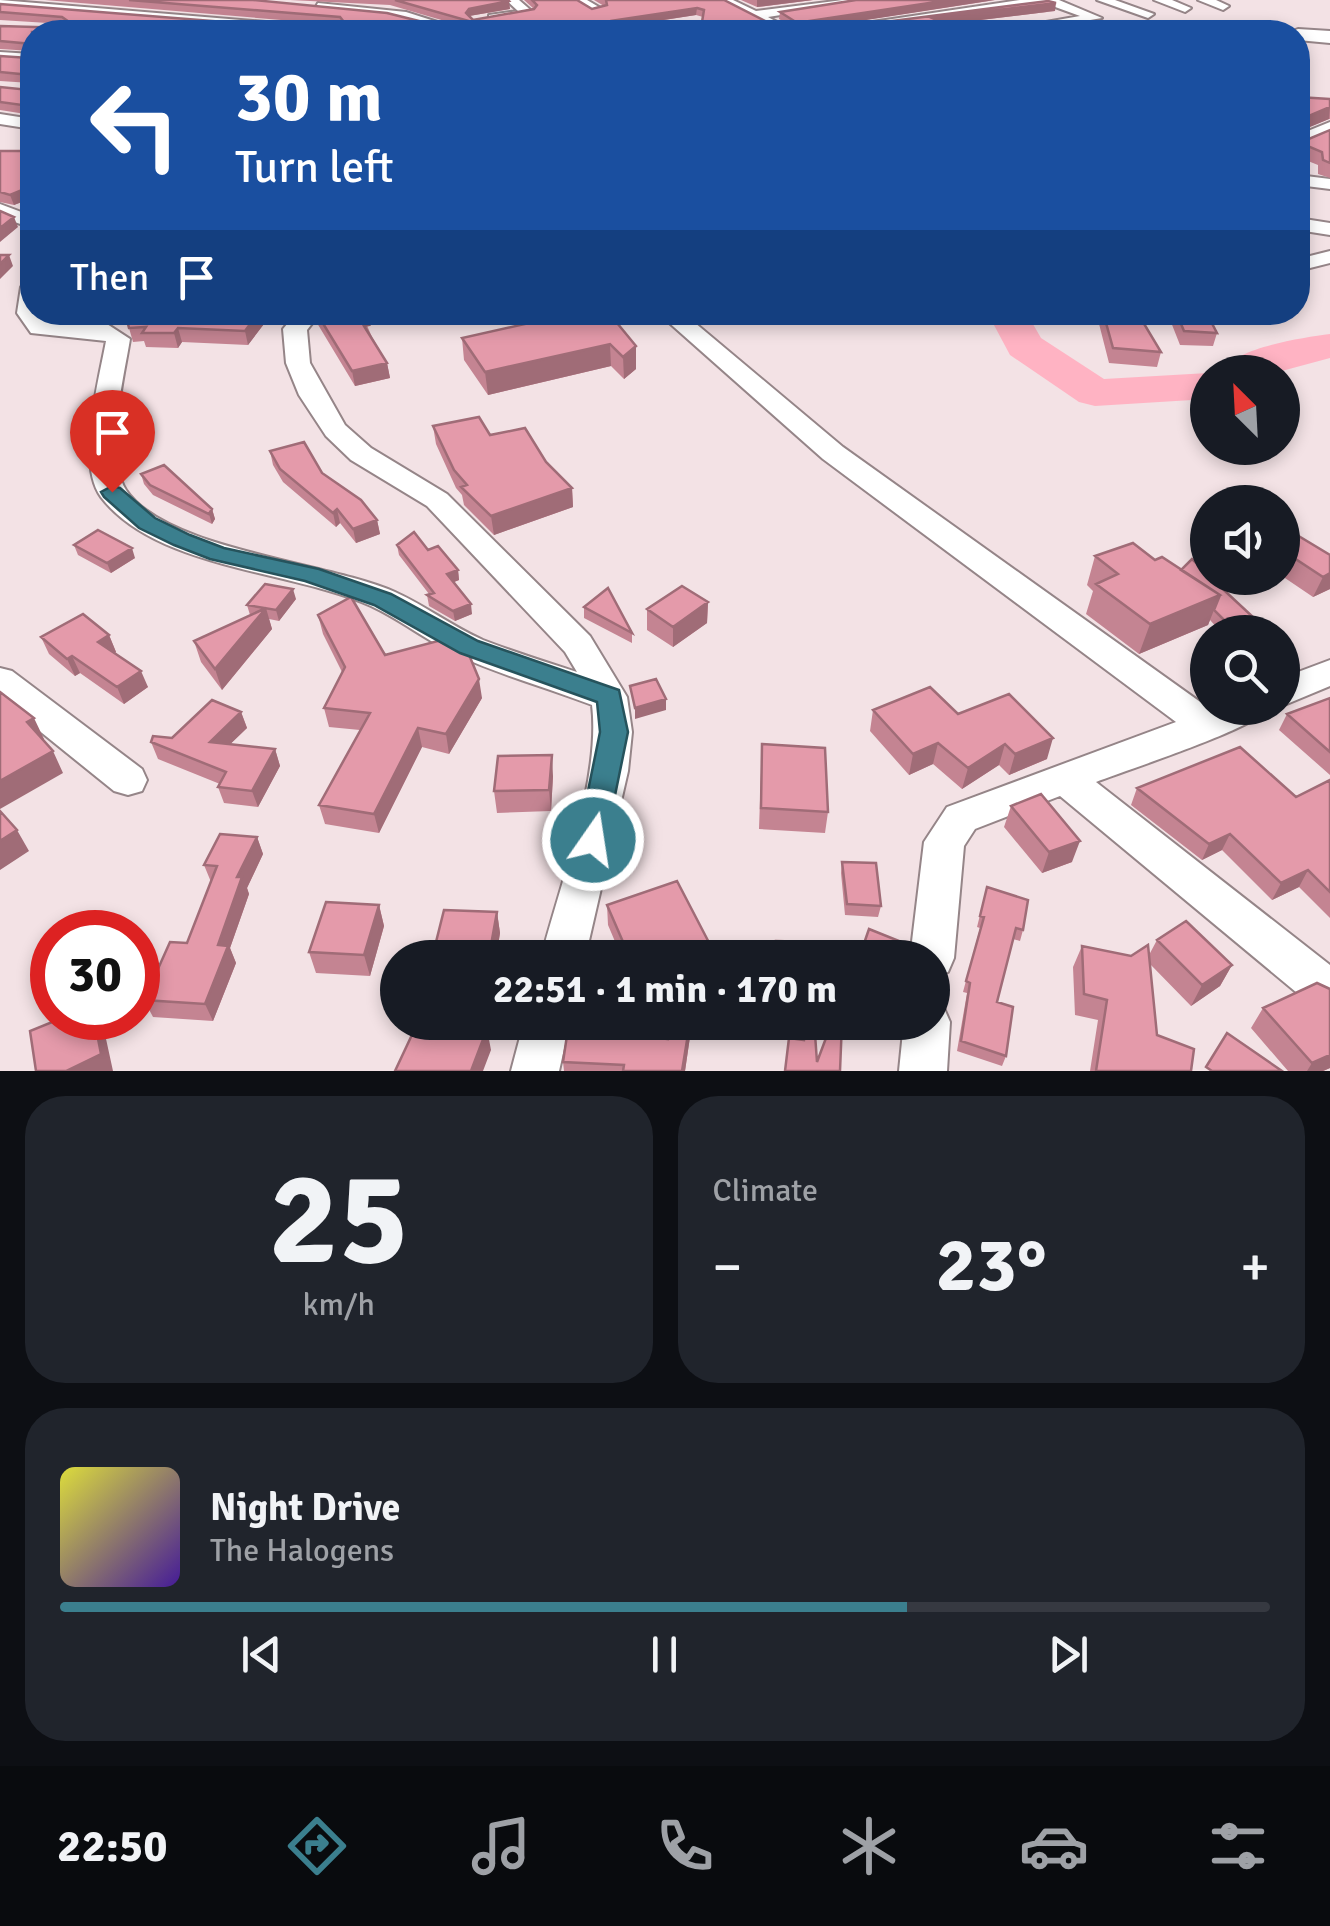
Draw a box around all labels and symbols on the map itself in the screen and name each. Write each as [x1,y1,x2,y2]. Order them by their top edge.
north arrow [1190,355,1300,465]
pin [70,390,155,493]
position arrow [541,788,645,892]
speed limit sign: 30 [30,910,160,1040]

